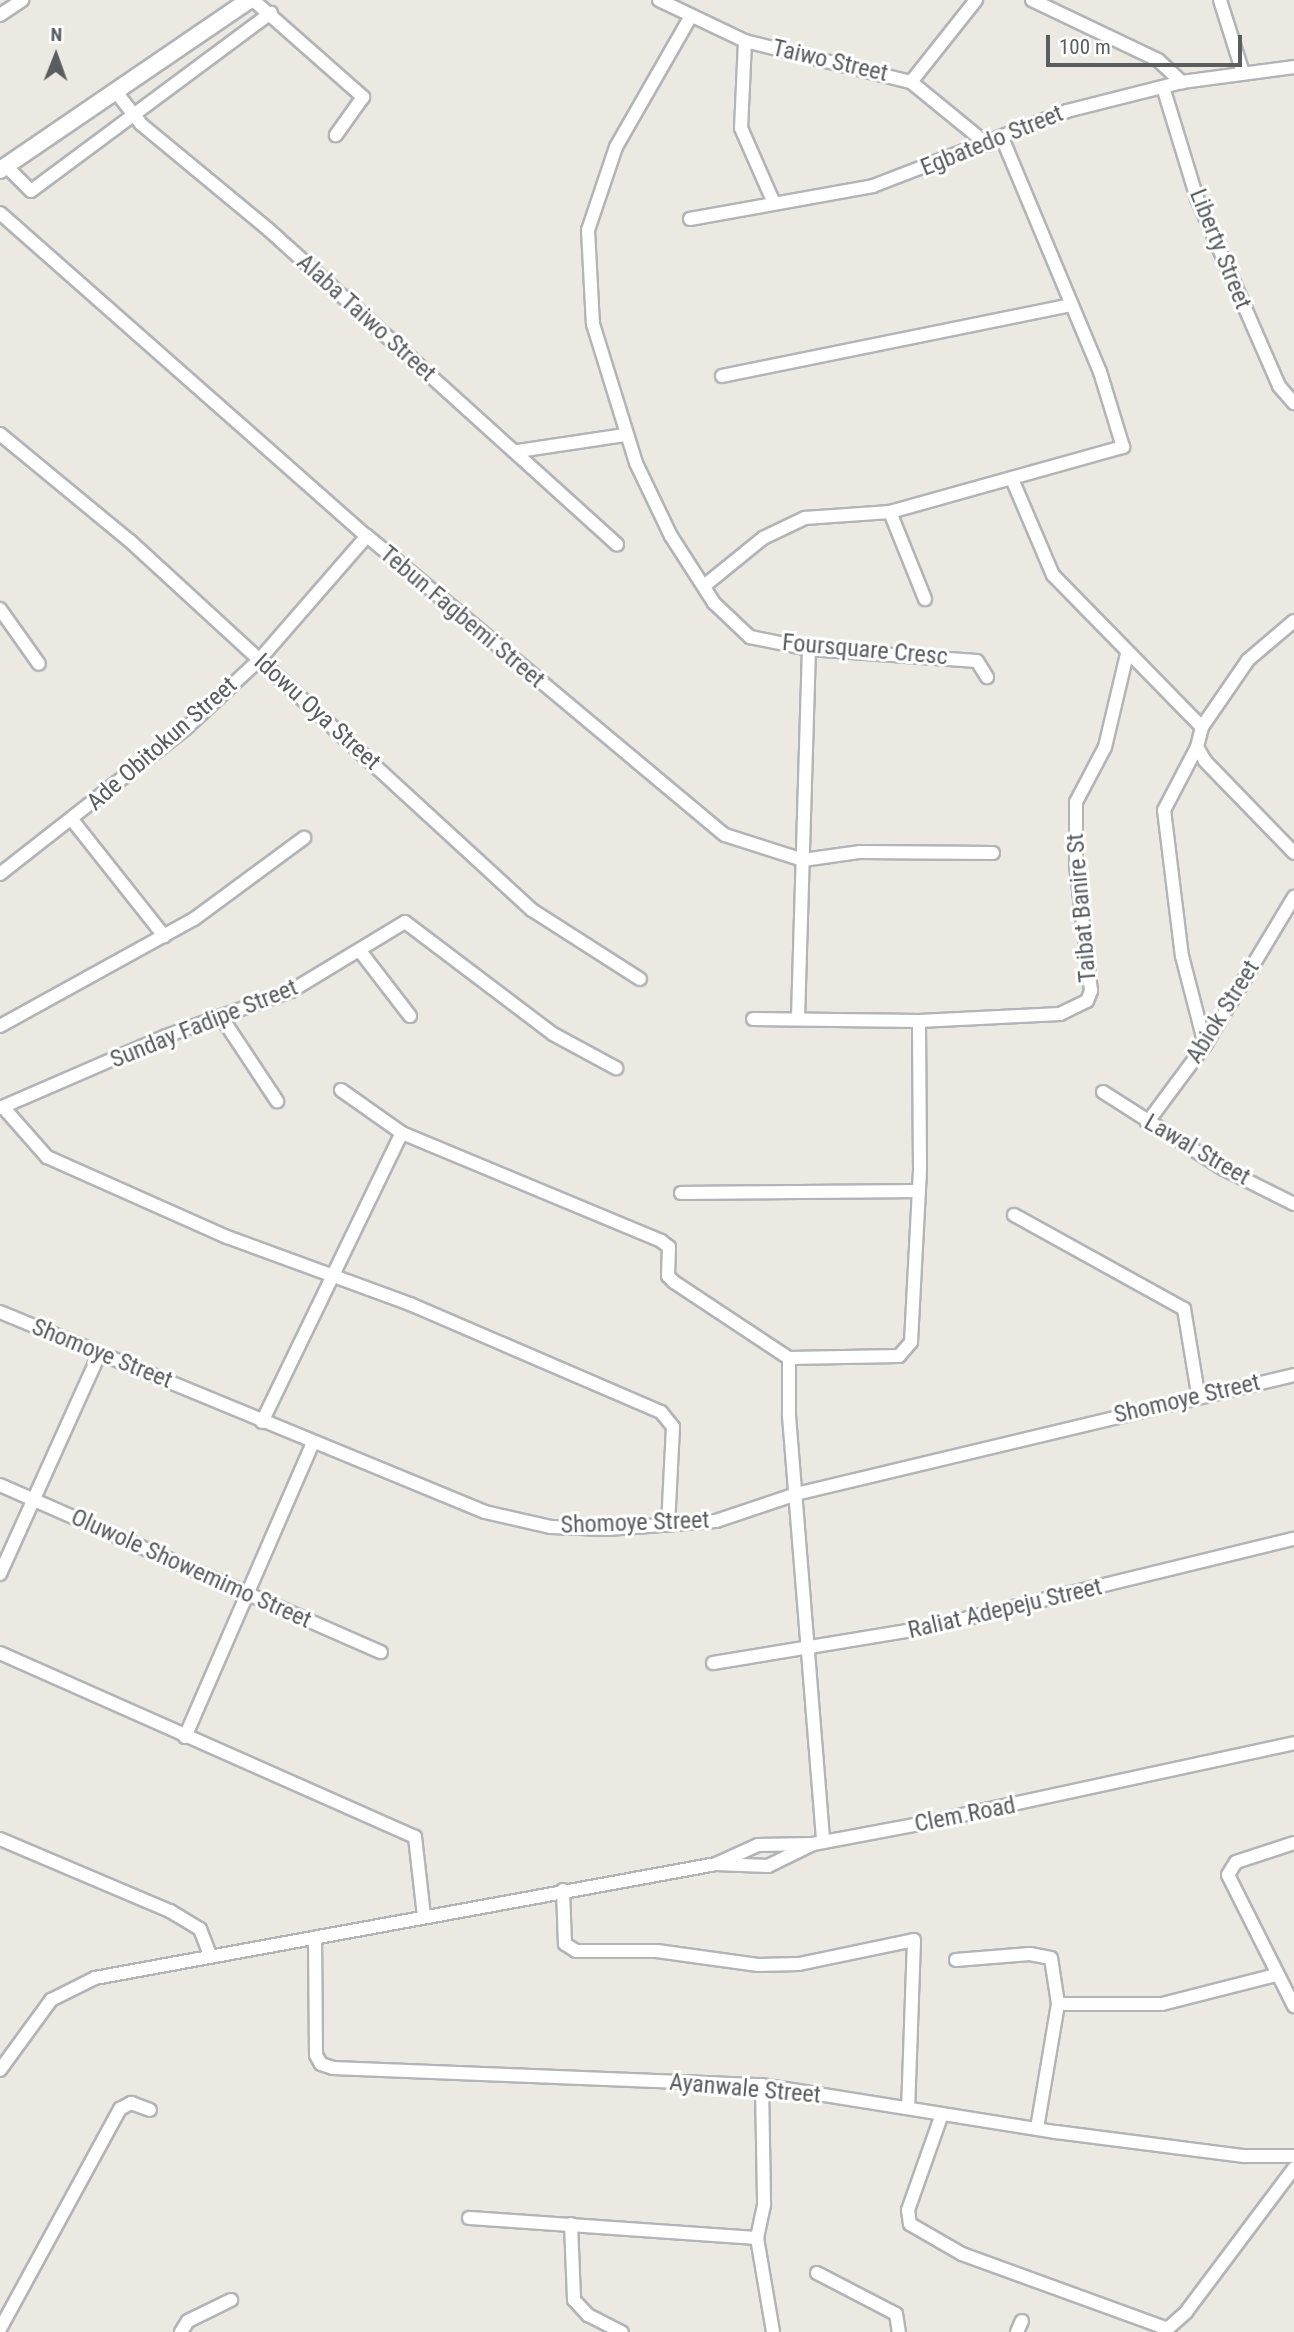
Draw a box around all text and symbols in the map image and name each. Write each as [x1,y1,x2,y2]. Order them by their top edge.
north arrow [21,21,91,91]
scale bar [1049,21,1245,65]
text: N [50,23,62,46]
street label: Taiwo Street [769,34,891,88]
text: 100 m [1059,35,1111,59]
street label: Egbatedo Street [917,99,1067,183]
street label: Liberty Street [1183,185,1257,313]
street label: Alaba Taiwo Street [291,248,441,388]
street label: Tebun Fagbemi Street [374,540,550,694]
street label: Foursquare Cresc [781,628,949,672]
street label: Idowu Oya Street [248,648,386,776]
street label: Ade Obitokun Street [81,671,243,817]
street label: Taibat Banire St [1061,832,1103,984]
street label: Abiok Street [1180,955,1266,1069]
street label: Sunday Fadipe Street [106,973,302,1075]
street label: Lawal Street [1139,1108,1255,1192]
street label: Shomoye Street [28,1313,176,1395]
street label: Shomoye Street [1111,1368,1263,1430]
street label: Oluwole Showemimo Street [66,1503,316,1635]
street label: Shomoye Street [560,1506,710,1540]
street label: Raliat Adepeju Street [905,1573,1105,1645]
street label: Clem Road [912,1791,1018,1839]
street label: Ayanwale Street [668,2068,822,2110]

